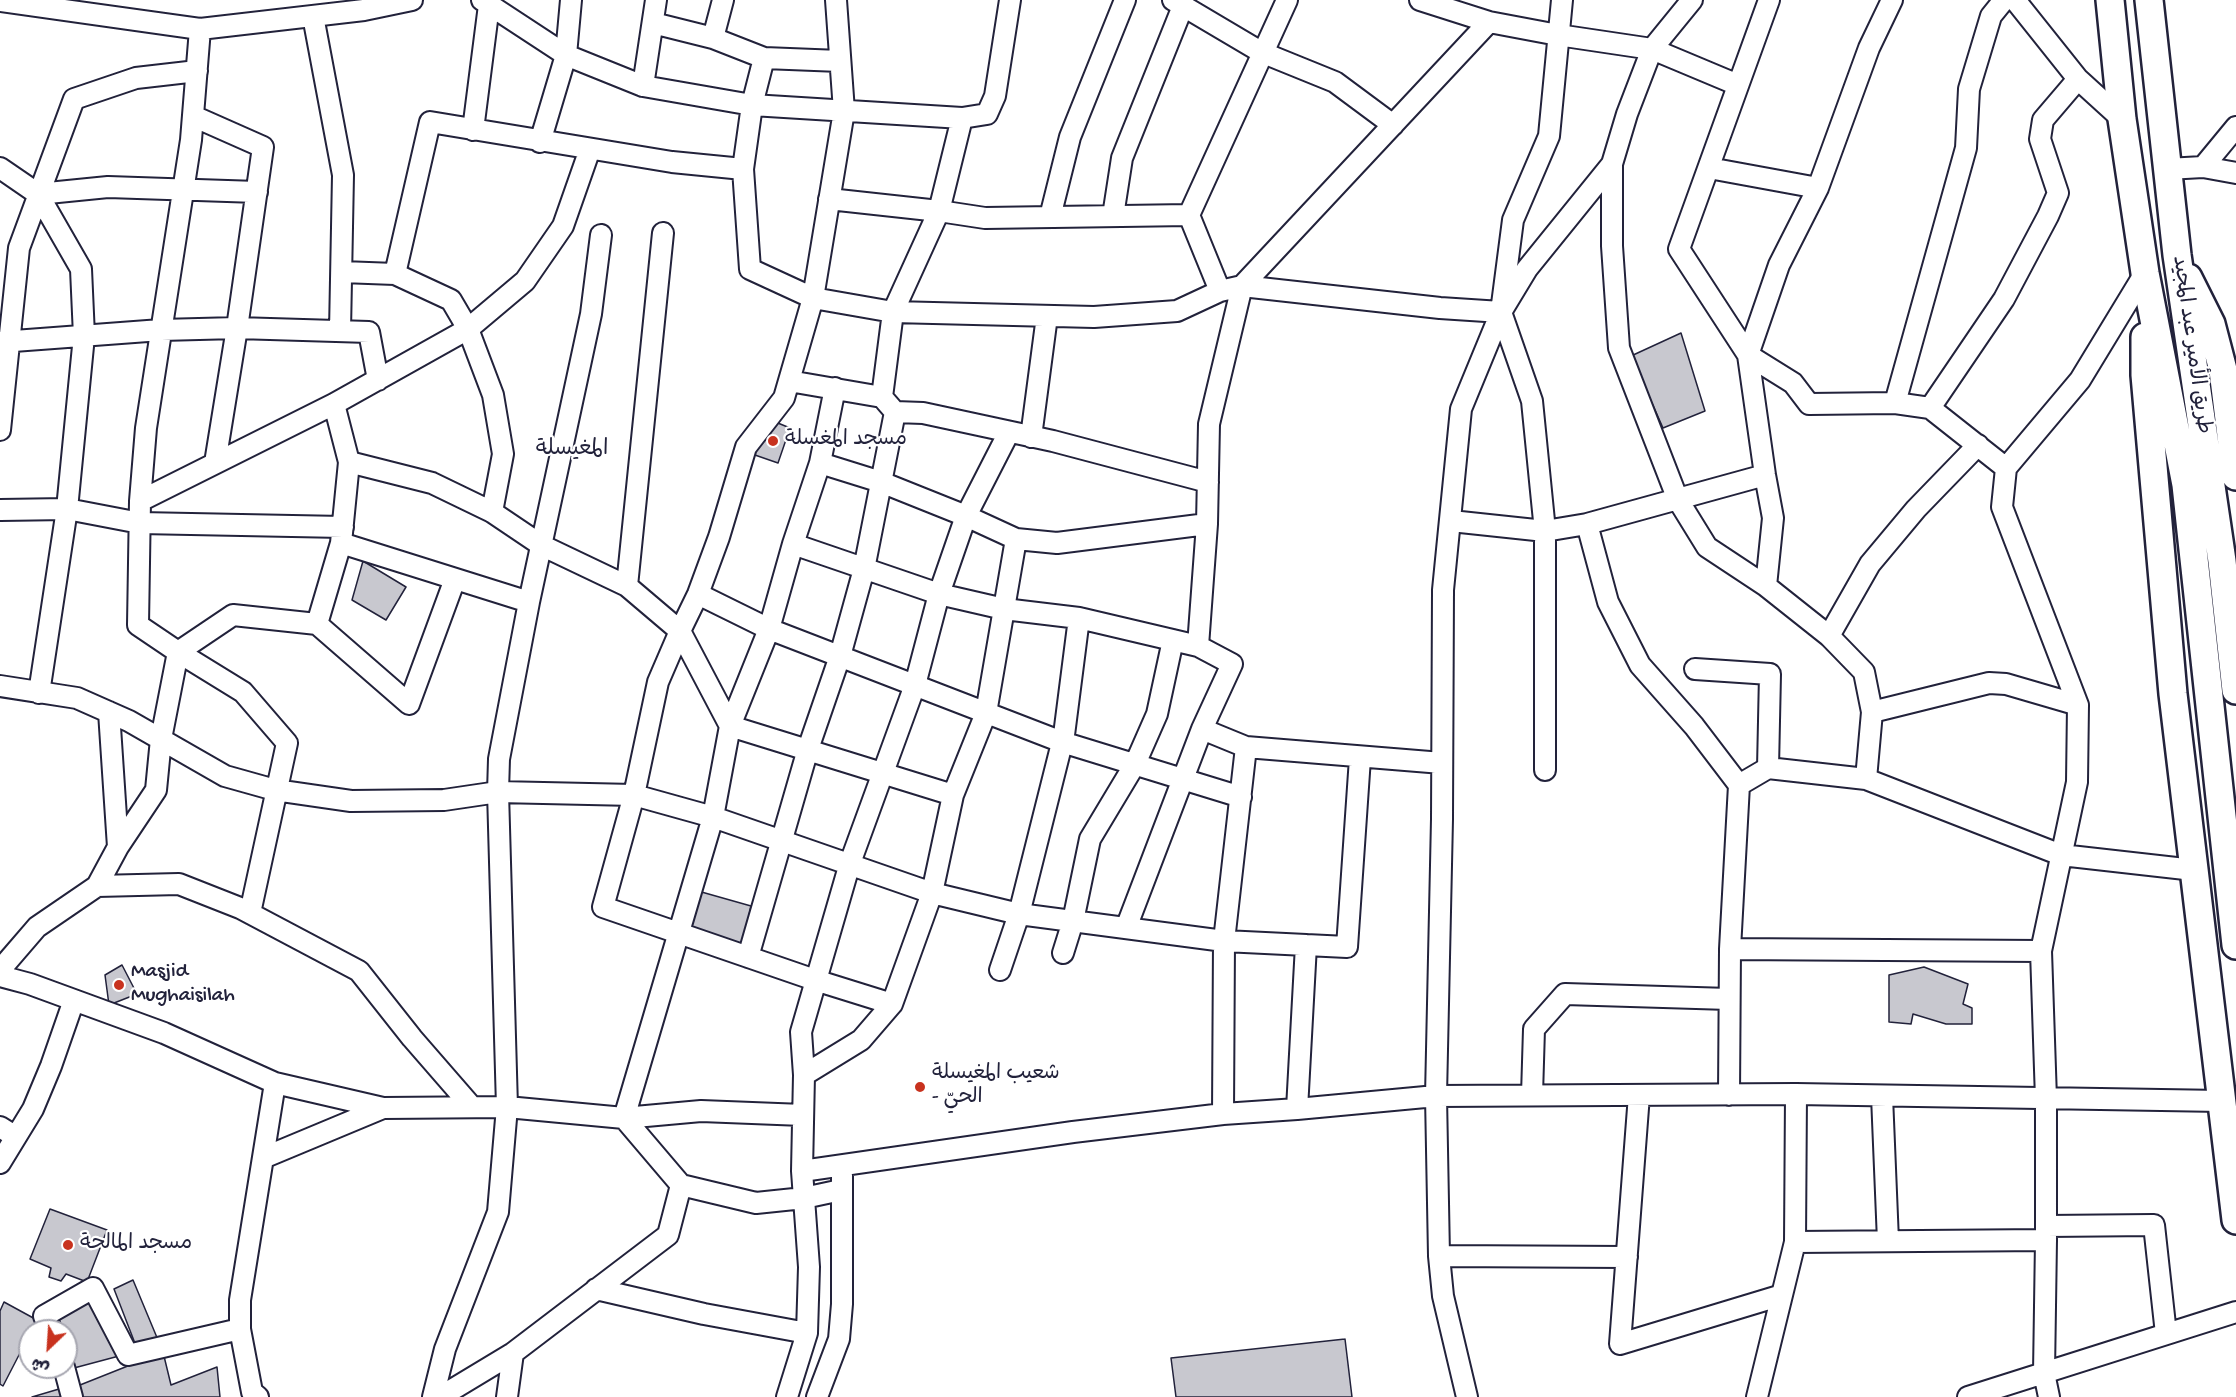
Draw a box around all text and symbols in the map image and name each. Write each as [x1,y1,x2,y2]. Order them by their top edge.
street label: طريق الأمير عبد المجيد [2165,254,2215,436]
place label: مسجد المغسلة [785,428,907,454]
marker: مسجد المغسلة [766,434,780,448]
district label: المغيسلة [536,438,608,464]
place label: Masjid Mughaisilah [131,960,235,1010]
marker: Masjid Mughaisilah [112,978,126,992]
place label: شعيب المغيسلة - الحيّ [932,1062,1060,1112]
marker: شعيب المغيسلة - الحيّ [913,1080,927,1094]
place label: مسجد المالحة [80,1232,192,1258]
marker: مسجد المالحة [61,1238,75,1252]
north arrow [18,1319,78,1379]
text: ش [29,1352,53,1376]

